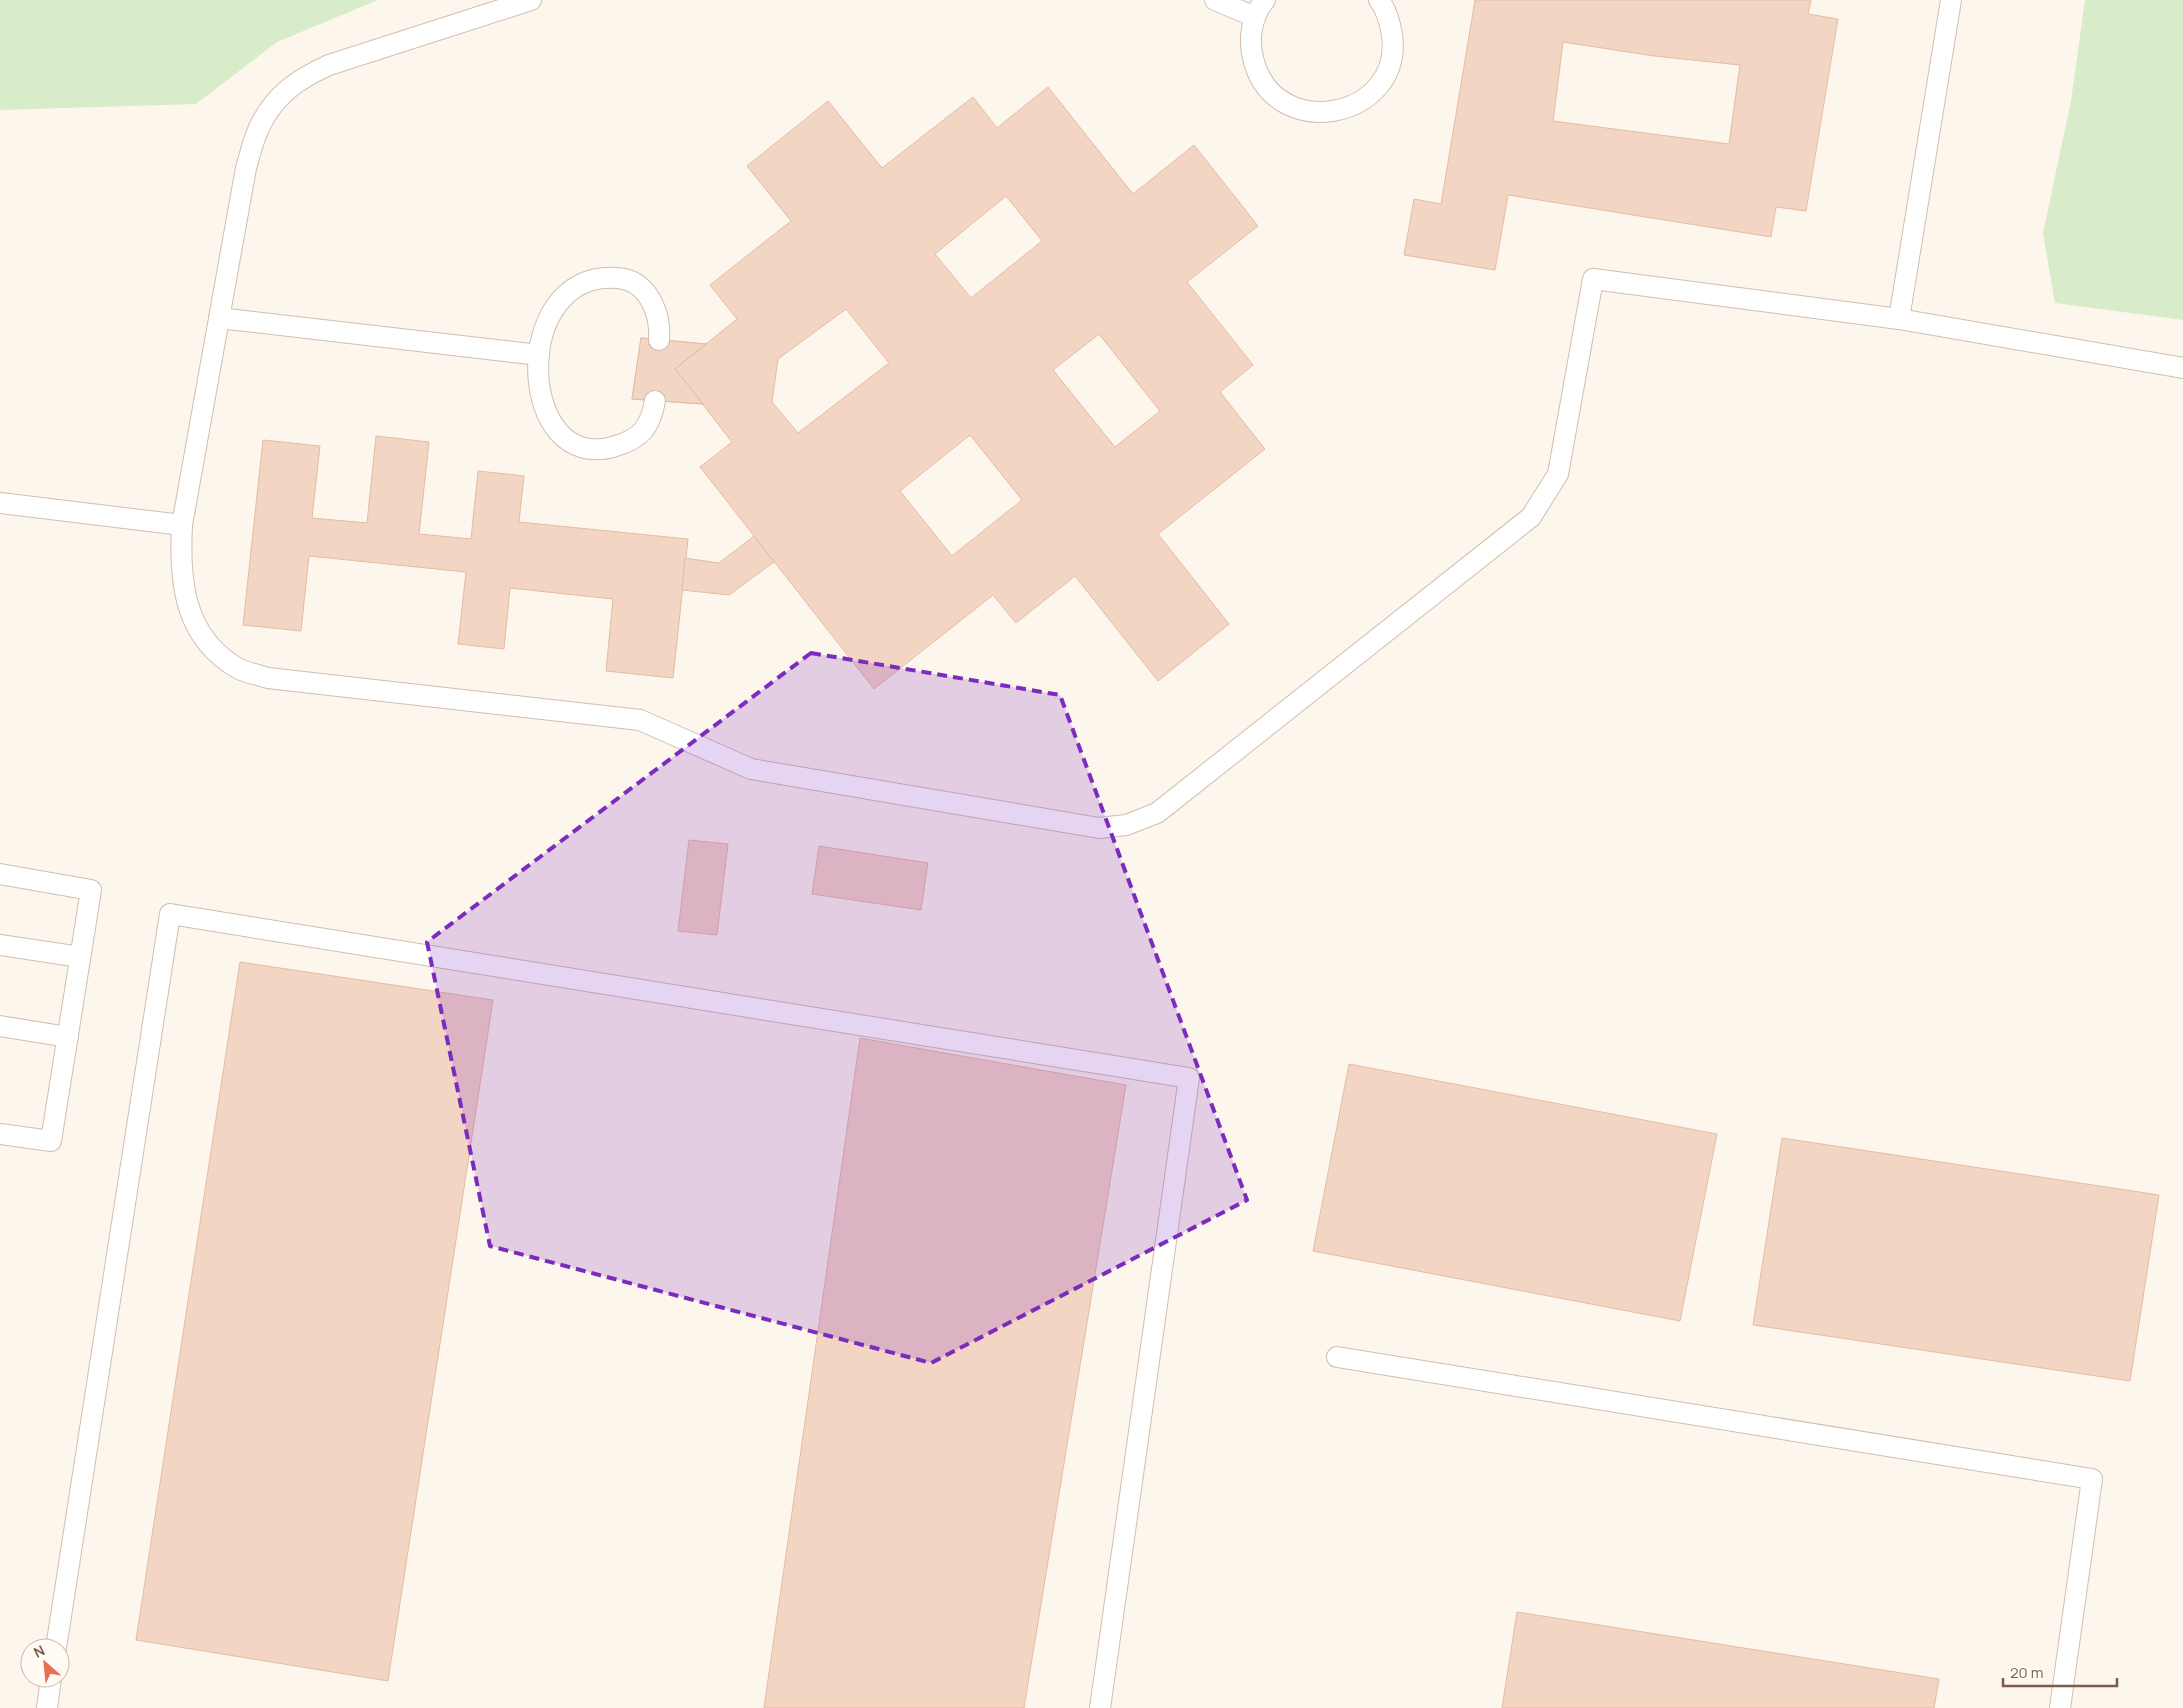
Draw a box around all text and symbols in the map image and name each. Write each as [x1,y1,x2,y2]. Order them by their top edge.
north arrow [20,1638,70,1688]
text: N [30,1640,48,1662]
scale bar [2003,1656,2117,1688]
text: 20 m [2010,1662,2043,1683]

